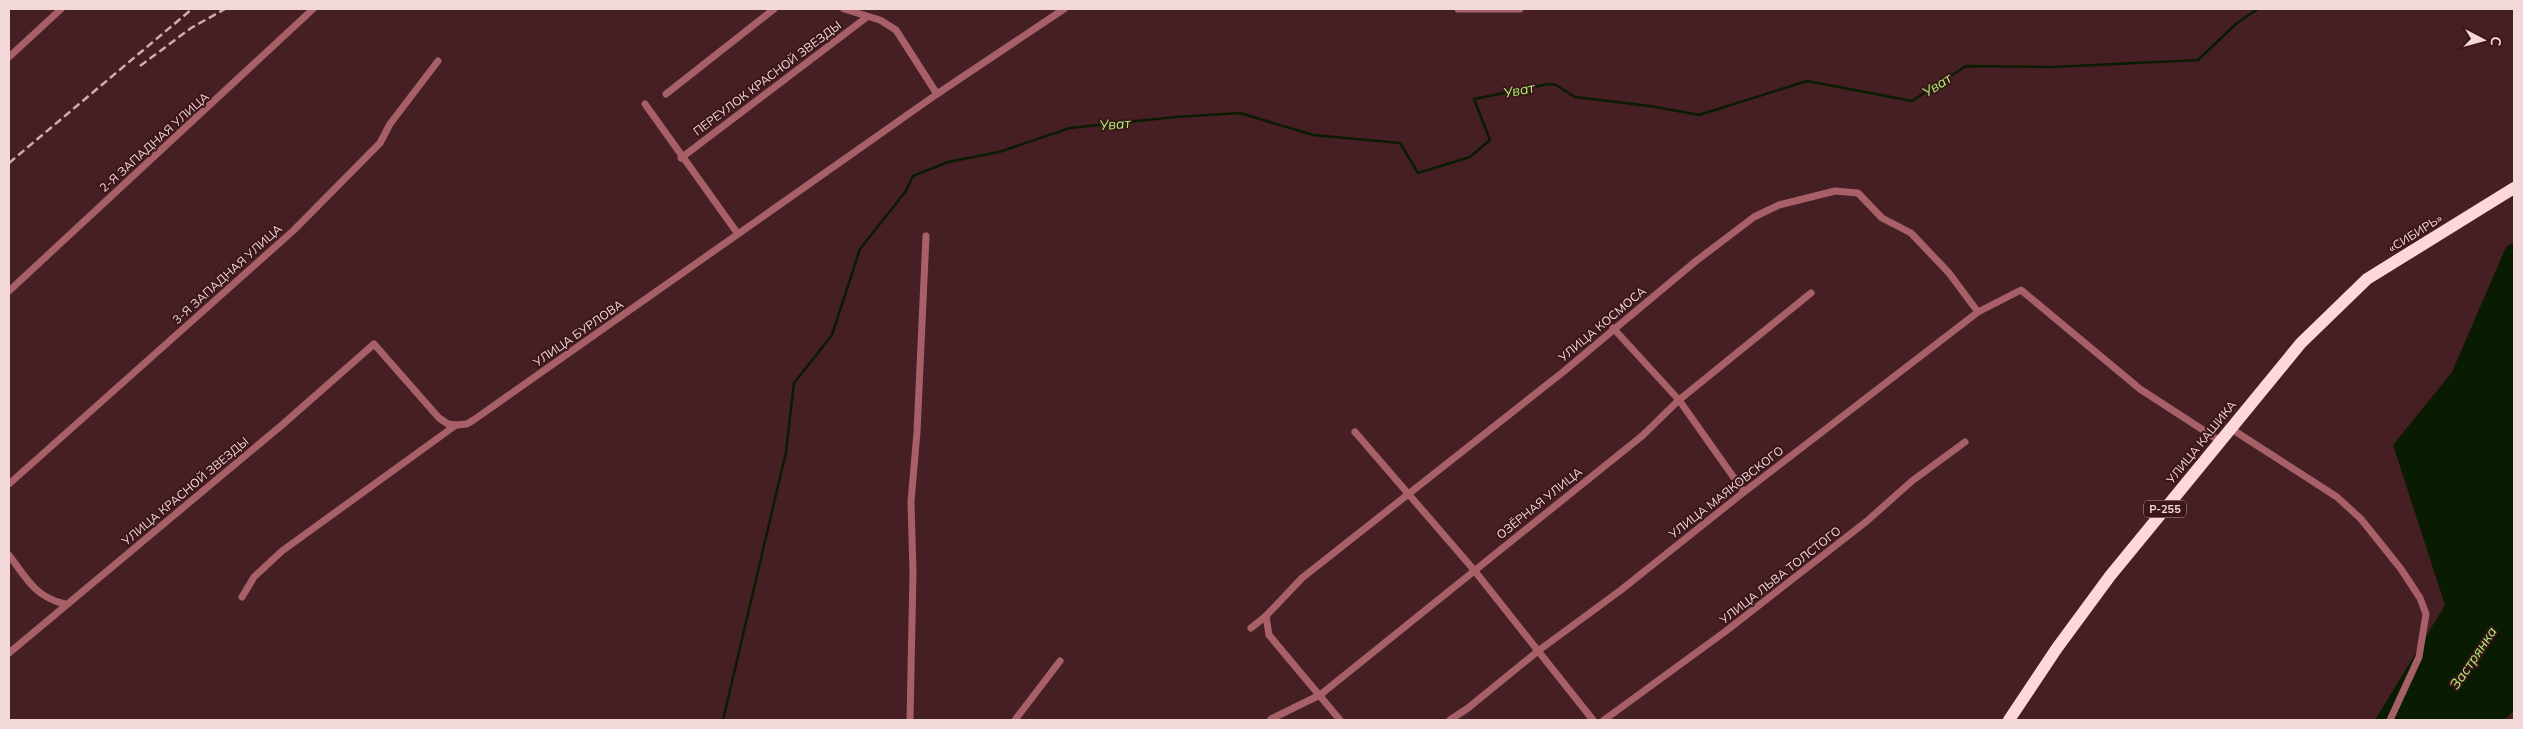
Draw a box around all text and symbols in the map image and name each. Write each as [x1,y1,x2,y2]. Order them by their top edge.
north arrow [2458,15,2508,65]
street label: ПЕРЕУЛОК КРАСНОЙ ЗВЕЗДЫ [690,17,844,139]
text: С [2486,36,2505,47]
water label: Уват [1919,69,1956,101]
water label: Уват [1502,78,1537,102]
street label: 2-Я ЗАПАДНАЯ УЛИЦА [96,89,212,195]
water label: Уват [1099,114,1132,134]
street label: «СИБИРЬ» [2385,210,2445,255]
street label: 3-Я ЗАПАДНАЯ УЛИЦА [169,221,285,327]
street label: УЛИЦА КОСМОСА [1555,283,1649,366]
street label: УЛИЦА БУРЛОВА [529,296,626,370]
street label: УЛИЦА КАШИКА [2162,397,2239,487]
street label: УЛИЦА КРАСНОЙ ЗВЕЗДЫ [118,434,251,549]
street label: УЛИЦА МАЯКОВСКОГО [1665,443,1786,542]
street label: ОЗЁРНАЯ УЛИЦА [1493,464,1585,542]
road number: Р-255 [2144,500,2186,518]
street label: УЛИЦА ЛЬВА ТОЛСТОГО [1715,523,1844,628]
water label: Застрянка [2445,623,2501,693]

